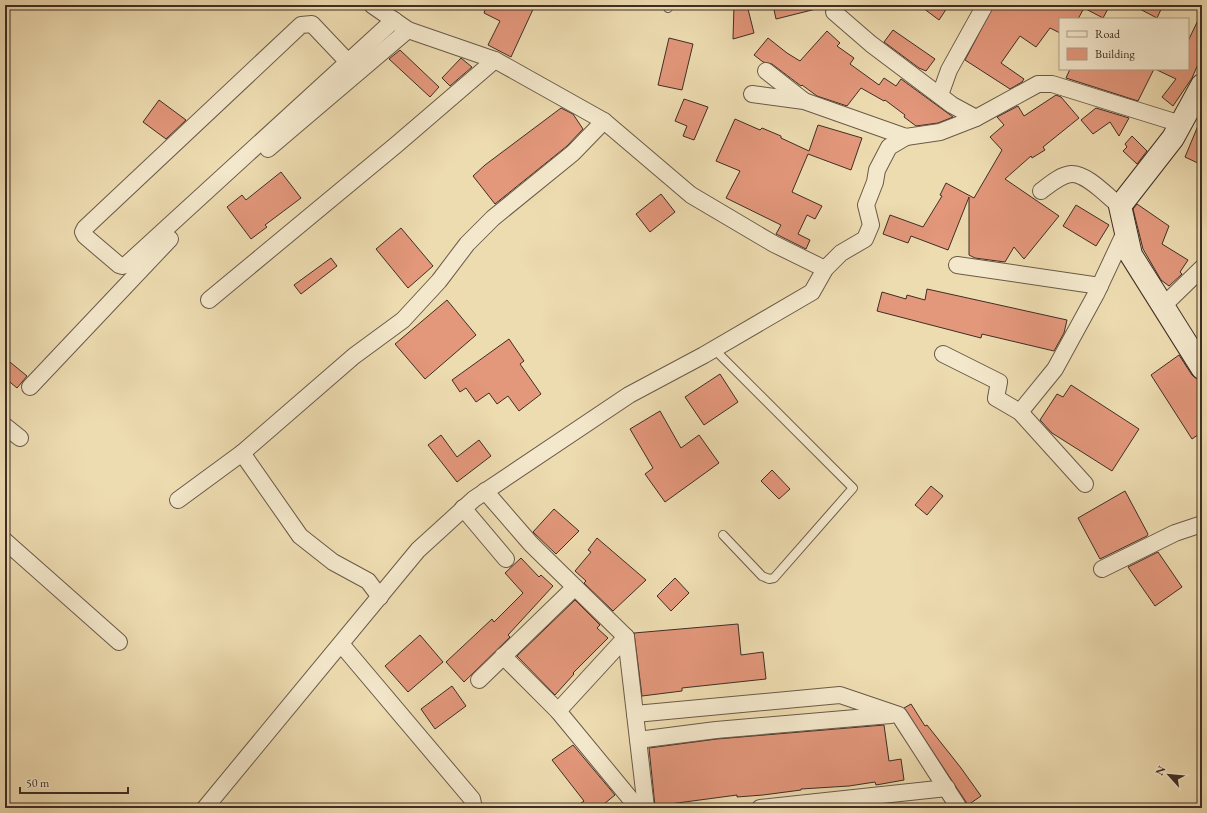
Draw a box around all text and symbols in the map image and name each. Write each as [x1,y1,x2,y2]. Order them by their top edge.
legend [1059,18,1189,70]
text: Road [1095,26,1121,42]
text: Building [1095,46,1136,62]
north arrow [1149,755,1189,795]
text: N [1152,763,1168,778]
scale bar [20,769,128,795]
text: 50 m [26,775,50,791]

